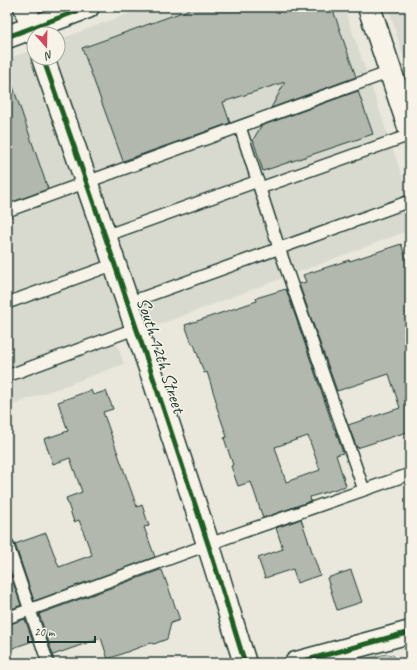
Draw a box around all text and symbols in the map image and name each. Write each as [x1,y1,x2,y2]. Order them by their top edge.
north arrow [26,26,66,66]
text: N [42,48,55,64]
street label: South 12th Street [131,294,191,417]
scale bar [28,618,95,644]
text: 20 m [34,624,56,640]

